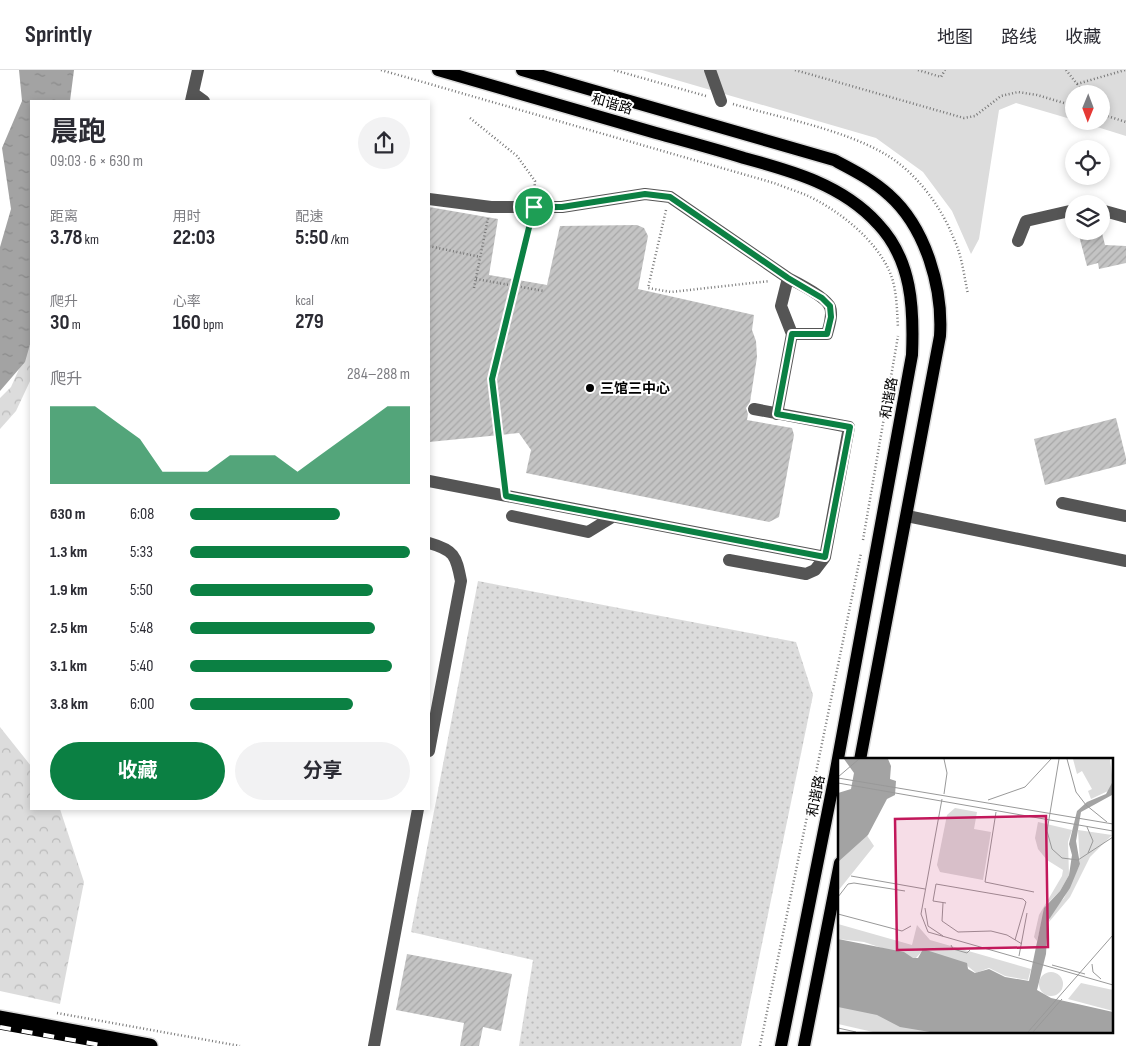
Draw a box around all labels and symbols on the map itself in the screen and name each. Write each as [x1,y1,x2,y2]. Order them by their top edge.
north arrow [1065,85,1110,130]
street label: 和谐路 [589,90,635,118]
pin [513,186,555,228]
street label: 和谐路 [877,376,901,420]
place label: 三馆三中心 [600,380,670,397]
marker: 三馆三中心 [584,382,596,394]
inset map [838,758,1114,1034]
street label: 和谐路 [804,774,828,818]

